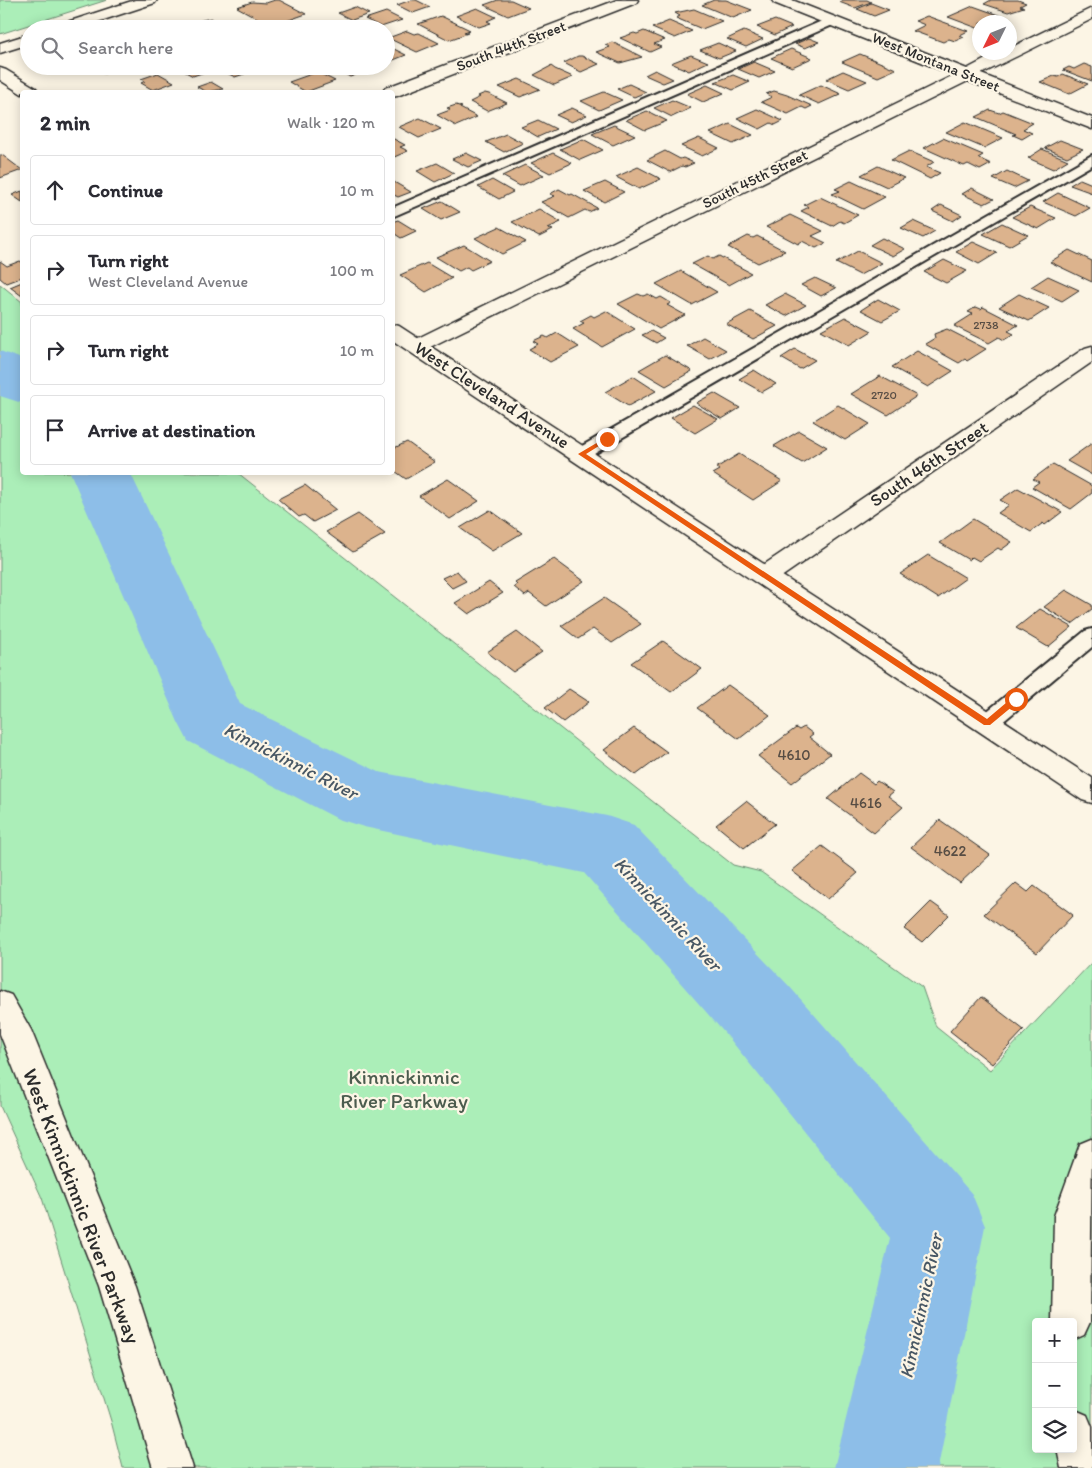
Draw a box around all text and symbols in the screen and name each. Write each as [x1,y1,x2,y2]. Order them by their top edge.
north arrow [972,15,1017,60]
street label: South 44th Street [454,17,569,75]
search box [20,20,395,75]
street label: West Montana Street [870,28,1003,96]
icon: search [38,34,66,62]
text: Search here [78,36,173,59]
text: 2 min [40,110,90,135]
text: Walk · 120 m [287,113,375,132]
street label: South 45th Street [699,146,811,212]
icon: ahead [41,176,69,204]
text: Continue [88,179,163,202]
text: 10 m [340,181,374,200]
text: Turn right [88,249,169,272]
icon: right [41,256,69,284]
text: 100 m [330,261,374,280]
text: West Cleveland Avenue [88,272,248,291]
house number: 2738 [973,318,999,332]
icon: right [41,336,69,364]
street label: West Cleveland Avenue [410,337,574,453]
text: Turn right [88,339,169,362]
text: 10 m [340,341,374,360]
house number: 2720 [871,388,897,402]
icon: arrive [41,416,69,444]
street label: South 46th Street [866,416,993,512]
text: Arrive at destination [88,419,255,442]
route end [596,428,619,451]
route start [1005,688,1028,711]
water label: Kinnickinnic River [220,717,364,806]
house number: 4610 [777,746,811,764]
house number: 4616 [850,794,882,812]
house number: 4622 [934,842,966,860]
water label: Kinnickinnic River [609,852,728,977]
park label: Kinnickinnic River Parkway [340,1064,468,1113]
street label: West Kinnickinnic River Parkway [18,1065,146,1347]
water label: Kinnickinnic River [894,1229,948,1380]
map controls [1032,1318,1077,1453]
button: + [1032,1318,1077,1363]
button: − [1032,1363,1077,1408]
button: layers [1032,1408,1077,1453]

